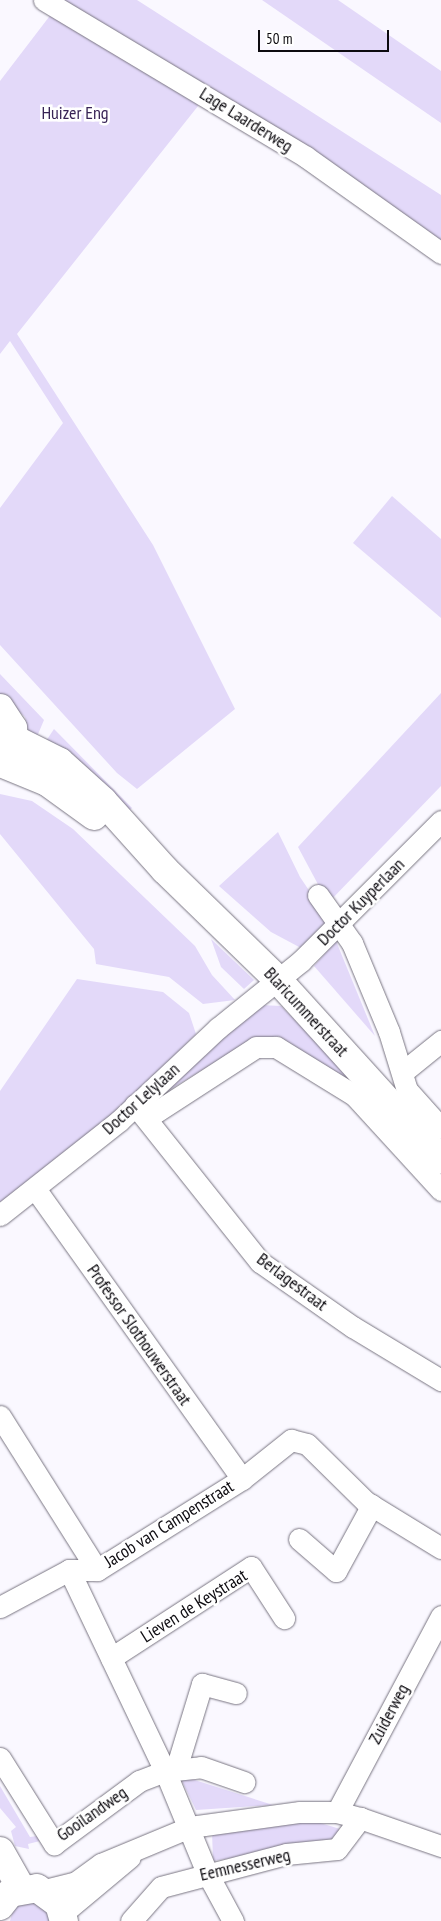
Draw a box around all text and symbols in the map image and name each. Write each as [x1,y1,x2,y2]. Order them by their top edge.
scale bar [261,20,392,52]
text: 50 m [266,29,292,48]
street label: Lage Laarderweg [195,83,297,157]
park label: Huizer Eng [41,102,109,124]
street label: Doctor Kuyperlaan [313,854,409,950]
street label: Blaricummerstraat [259,963,353,1061]
street label: Doctor Lelylaan [98,1059,184,1139]
street label: Berlagestraat [252,1248,332,1316]
street label: Professor Slothouwerstraat [82,1260,196,1410]
street label: Jacob van Campenstraat [100,1476,238,1572]
street label: Lieven de Keystraat [137,1565,251,1647]
street label: Zuiderweg [364,1680,414,1748]
street label: Gooilandweg [53,1782,131,1846]
street label: Eemnesserweg [198,1844,292,1886]

